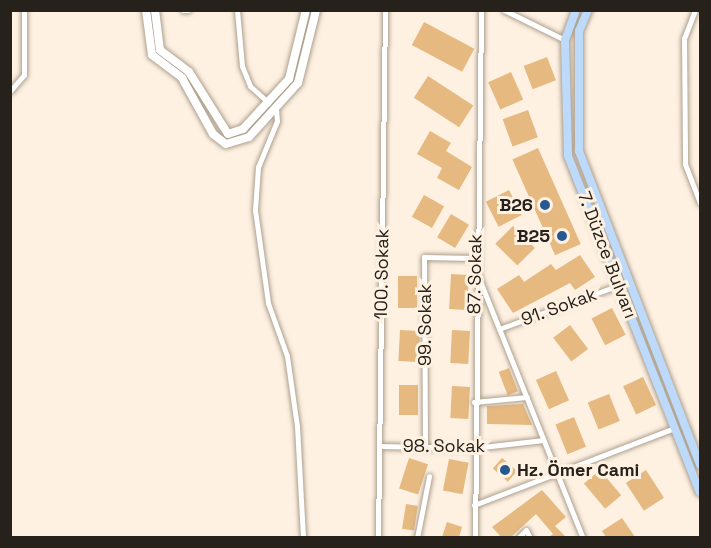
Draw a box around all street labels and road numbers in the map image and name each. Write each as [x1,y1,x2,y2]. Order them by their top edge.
street label: 7. Düzce Bulvarı [573,188,641,322]
street label: 100. Sokak [370,228,394,320]
street label: 87. Sokak [463,233,487,315]
street label: 91. Sokak [518,283,600,331]
street label: 99. Sokak [414,284,436,366]
street label: 98. Sokak [402,435,486,457]

